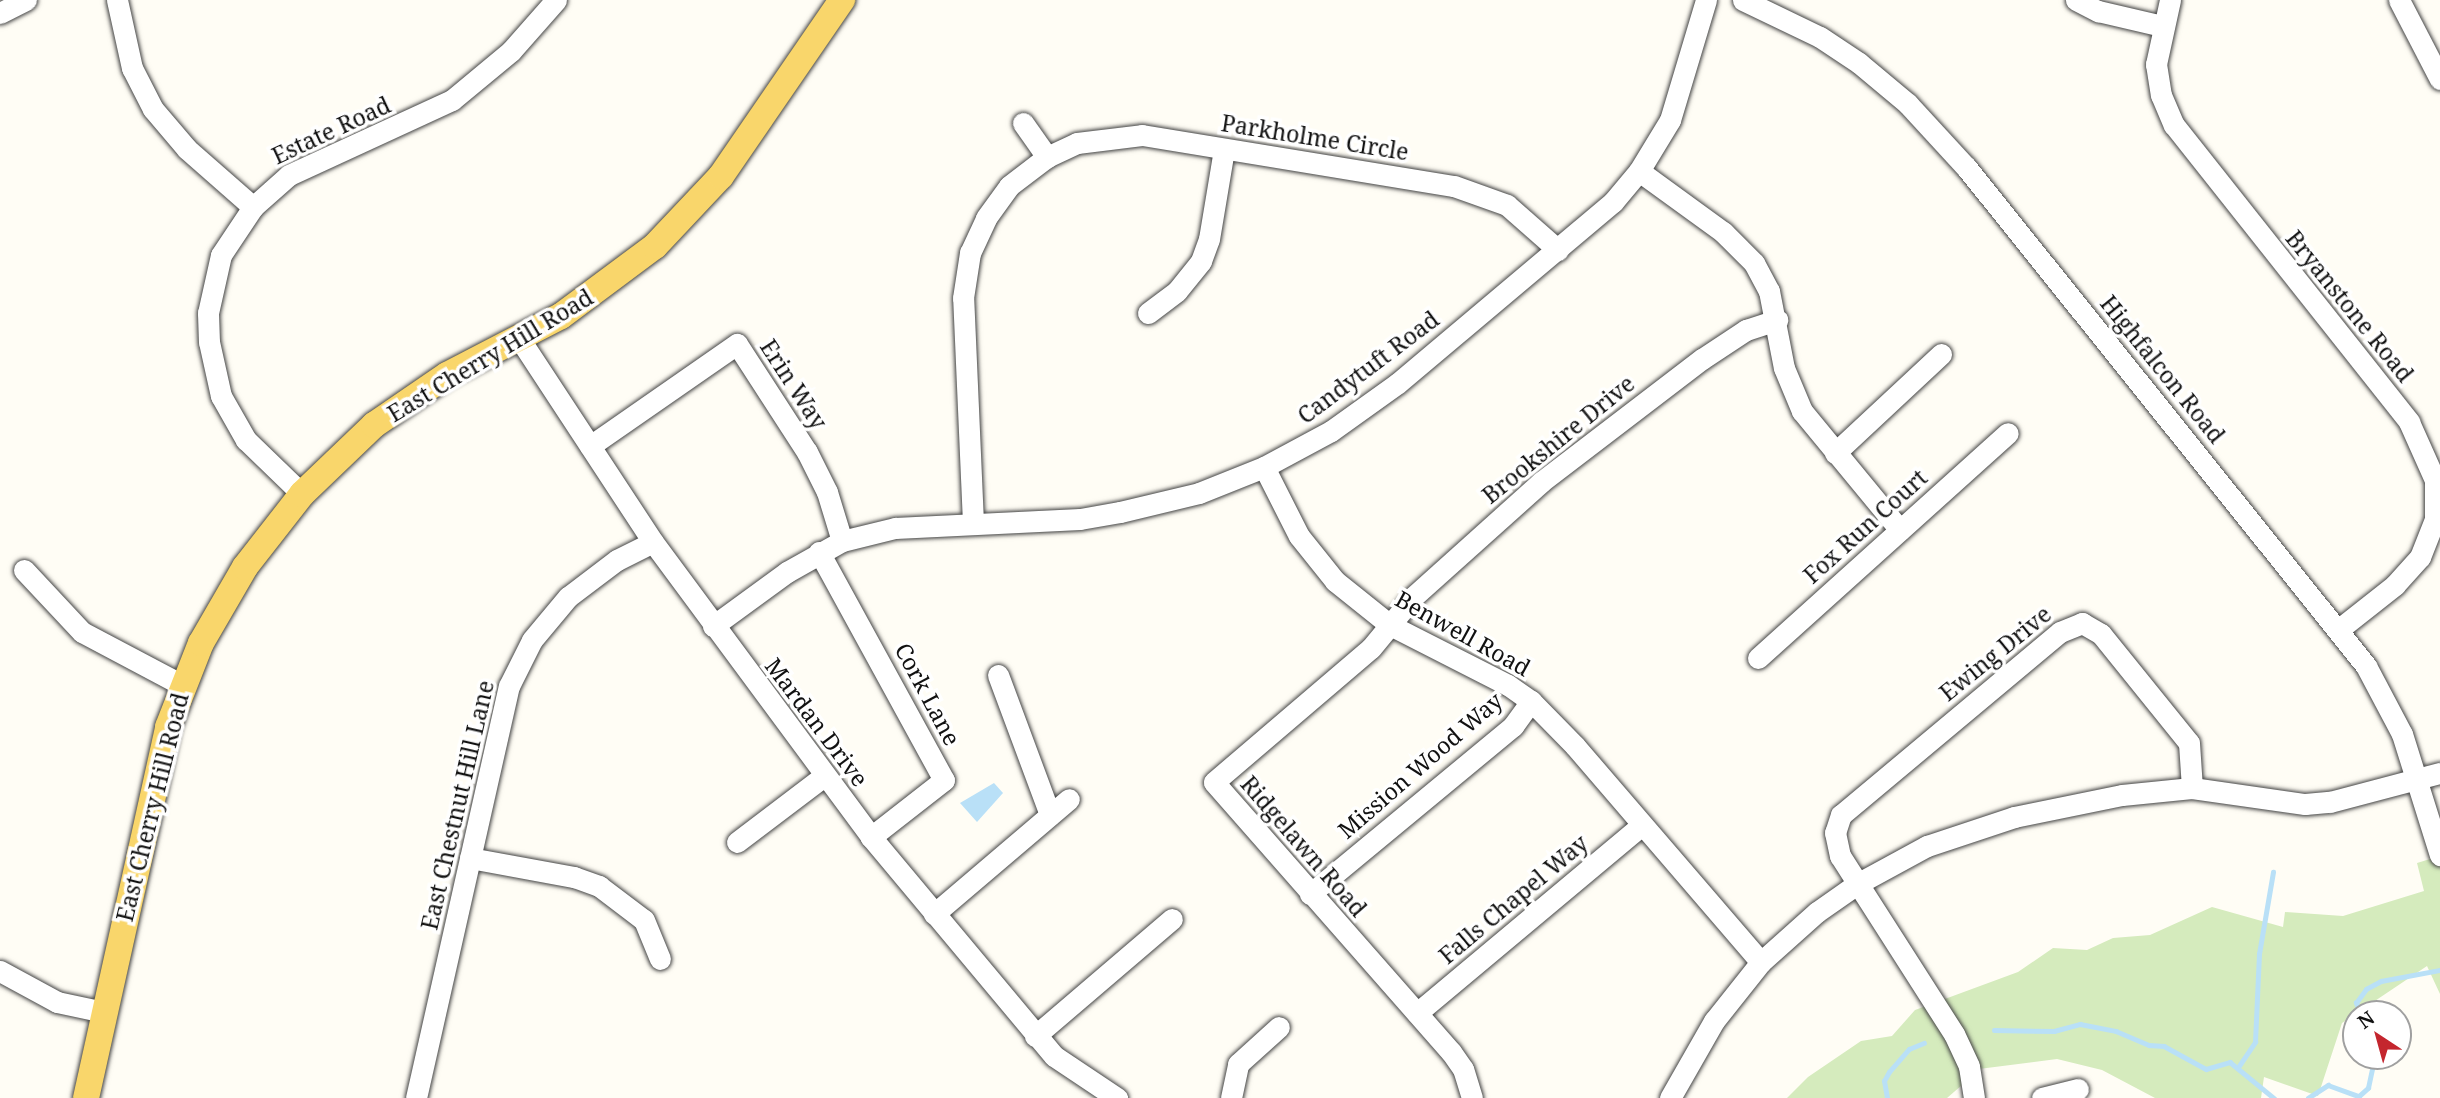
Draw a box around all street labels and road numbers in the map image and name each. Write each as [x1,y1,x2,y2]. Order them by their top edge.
street label: Estate Road [267,91,395,169]
street label: Parkholme Circle [1219,109,1411,165]
street label: Bryanstone Road [2280,225,2420,387]
street label: East Cherry Hill Road [382,283,598,427]
street label: Highfalcon Road [2095,290,2231,448]
street label: Candytuft Road [1292,305,1444,429]
street label: Erin Way [755,334,833,434]
street label: Brookshire Drive [1476,369,1640,509]
street label: Fox Run Court [1798,463,1932,589]
street label: Benwell Road [1391,585,1535,681]
street label: Ewing Drive [1934,600,2056,706]
street label: Cork Lane [890,638,966,750]
street label: Mardan Drive [760,652,874,792]
street label: East Chestnut Hill Lane [415,678,499,932]
street label: Mission Wood Way [1332,686,1508,844]
street label: East Cherry Hill Road [110,690,194,924]
street label: Ridgelawn Road [1235,770,1373,922]
street label: Falls Chapel Way [1433,829,1593,969]

